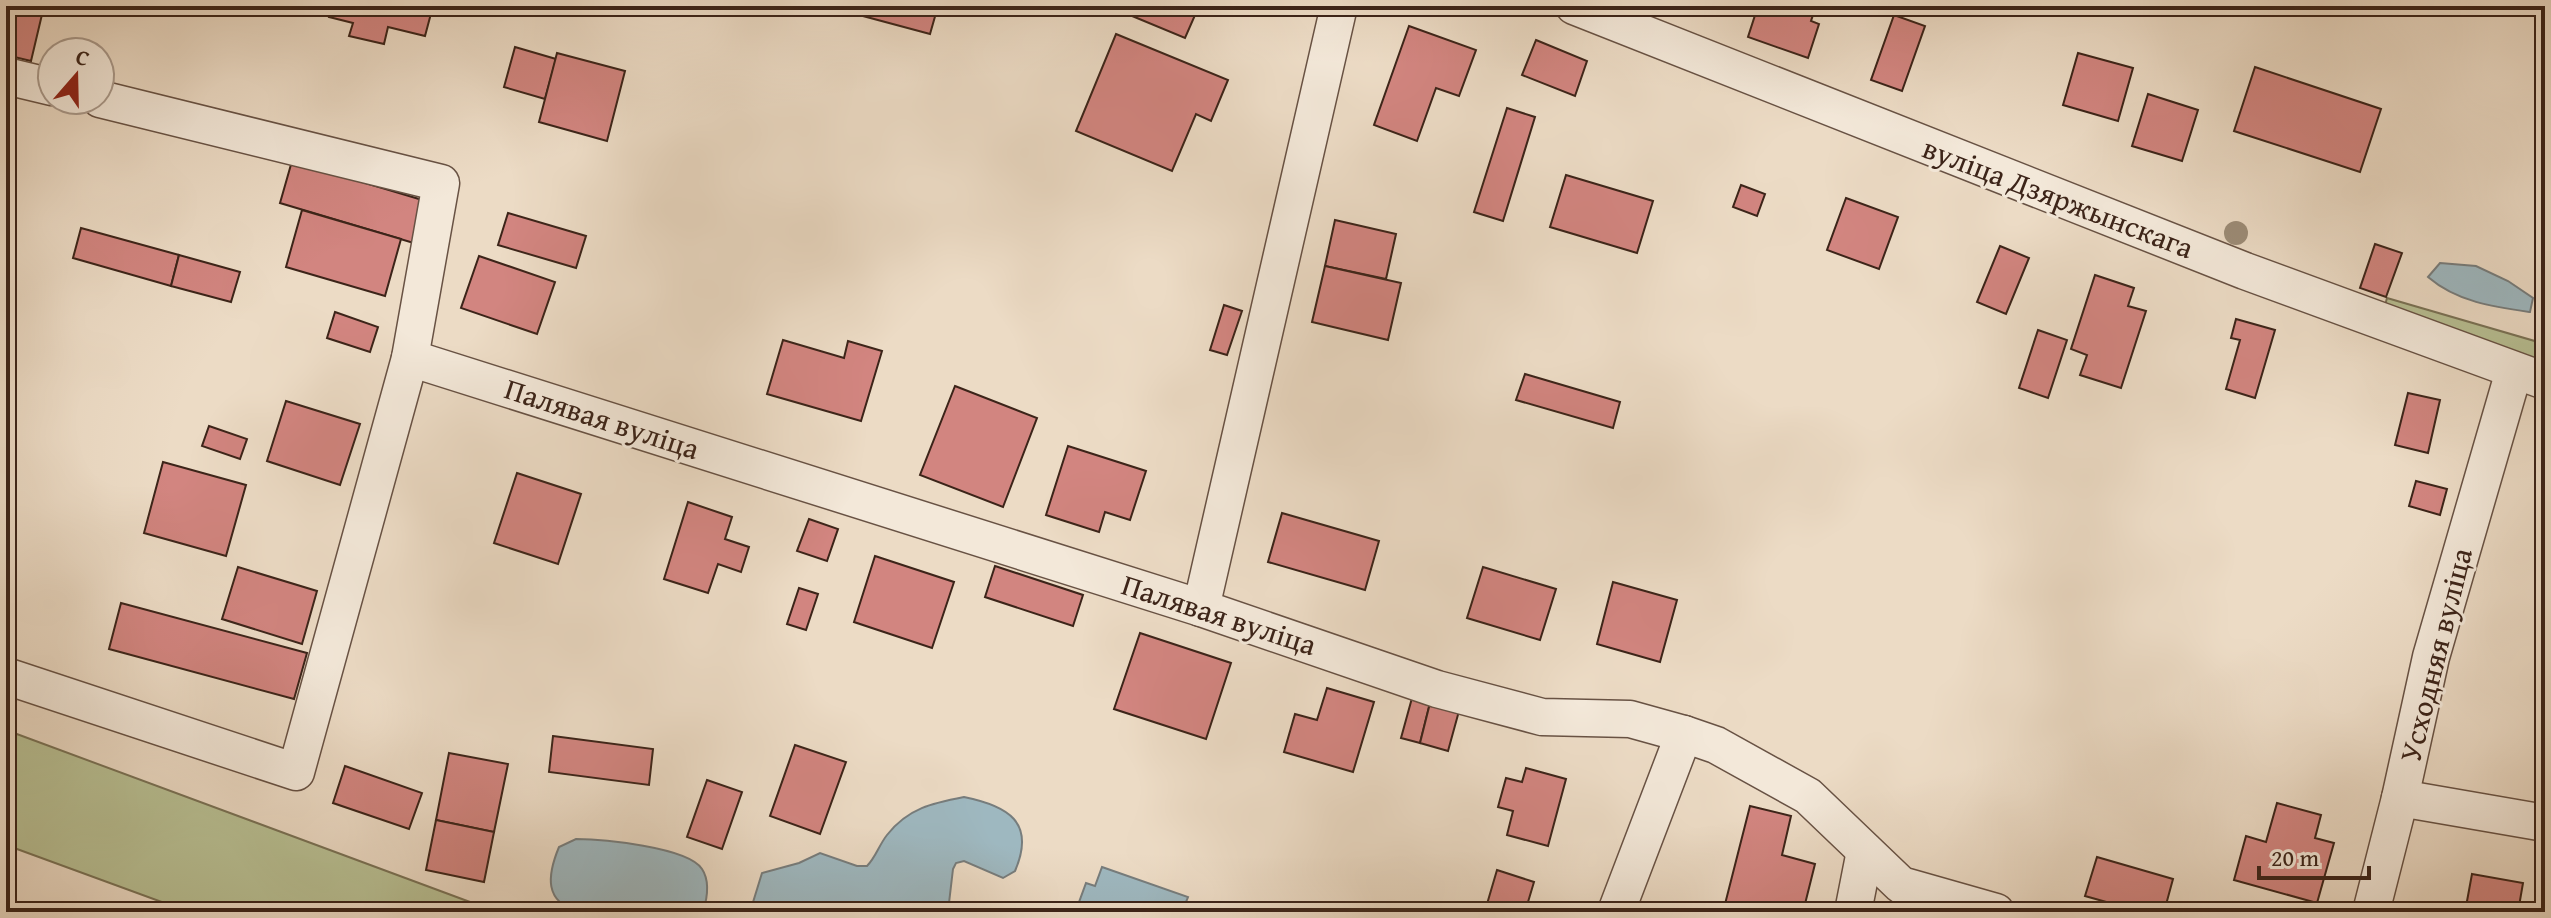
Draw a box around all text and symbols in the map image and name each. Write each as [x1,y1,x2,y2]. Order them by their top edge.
north arrow [36,36,116,116]
text: С [72,40,94,74]
street label: вуліца Дзяржынскага [1916,125,2201,269]
street label: Палявая вуліца [499,366,706,470]
street label: Усходняя вуліца [2387,542,2483,766]
street label: Палявая вуліца [1116,562,1323,666]
scale bar [2259,830,2369,880]
text: 20 m [2271,840,2319,875]

